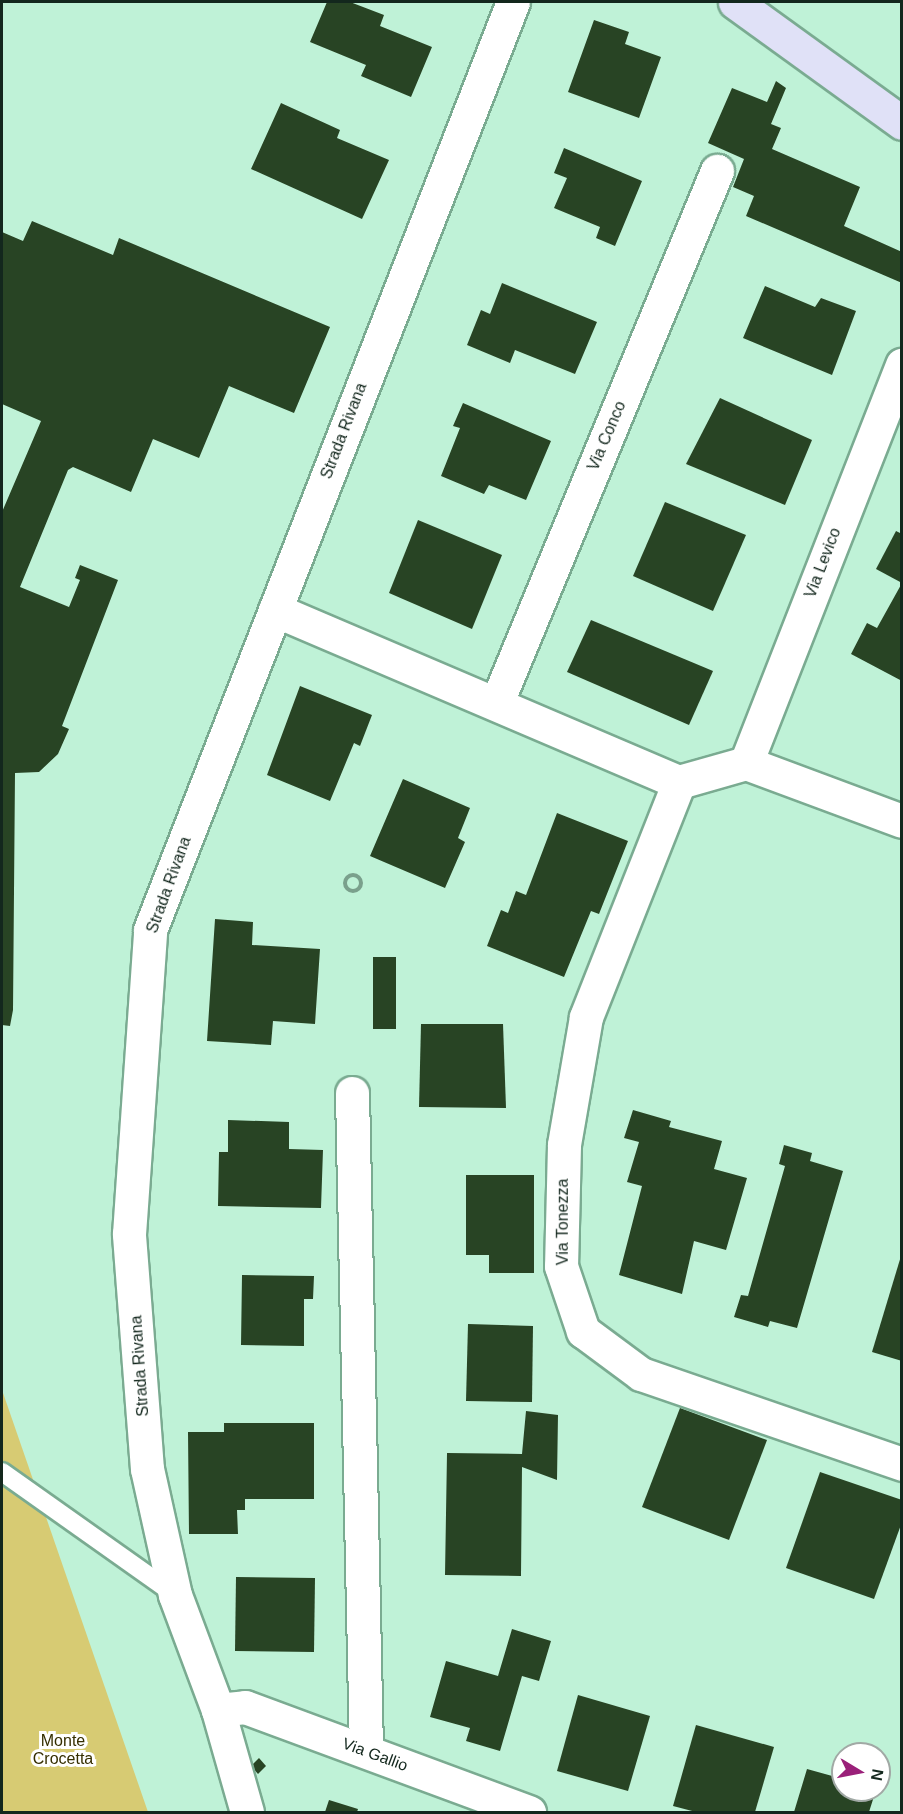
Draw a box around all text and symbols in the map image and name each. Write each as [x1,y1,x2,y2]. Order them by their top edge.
street label: Strada Rivana [317,380,371,482]
street label: Via Conco [584,398,630,474]
street label: Via Levico [801,525,845,601]
street label: Strada Rivana [143,834,195,936]
street label: Via Tonezza [553,1179,573,1265]
street label: Strada Rivana [127,1315,153,1417]
park label: Monte Crocetta [33,1731,93,1769]
street label: Via Gallio [340,1734,410,1776]
north arrow [831,1742,891,1802]
text: N [868,1768,887,1782]

